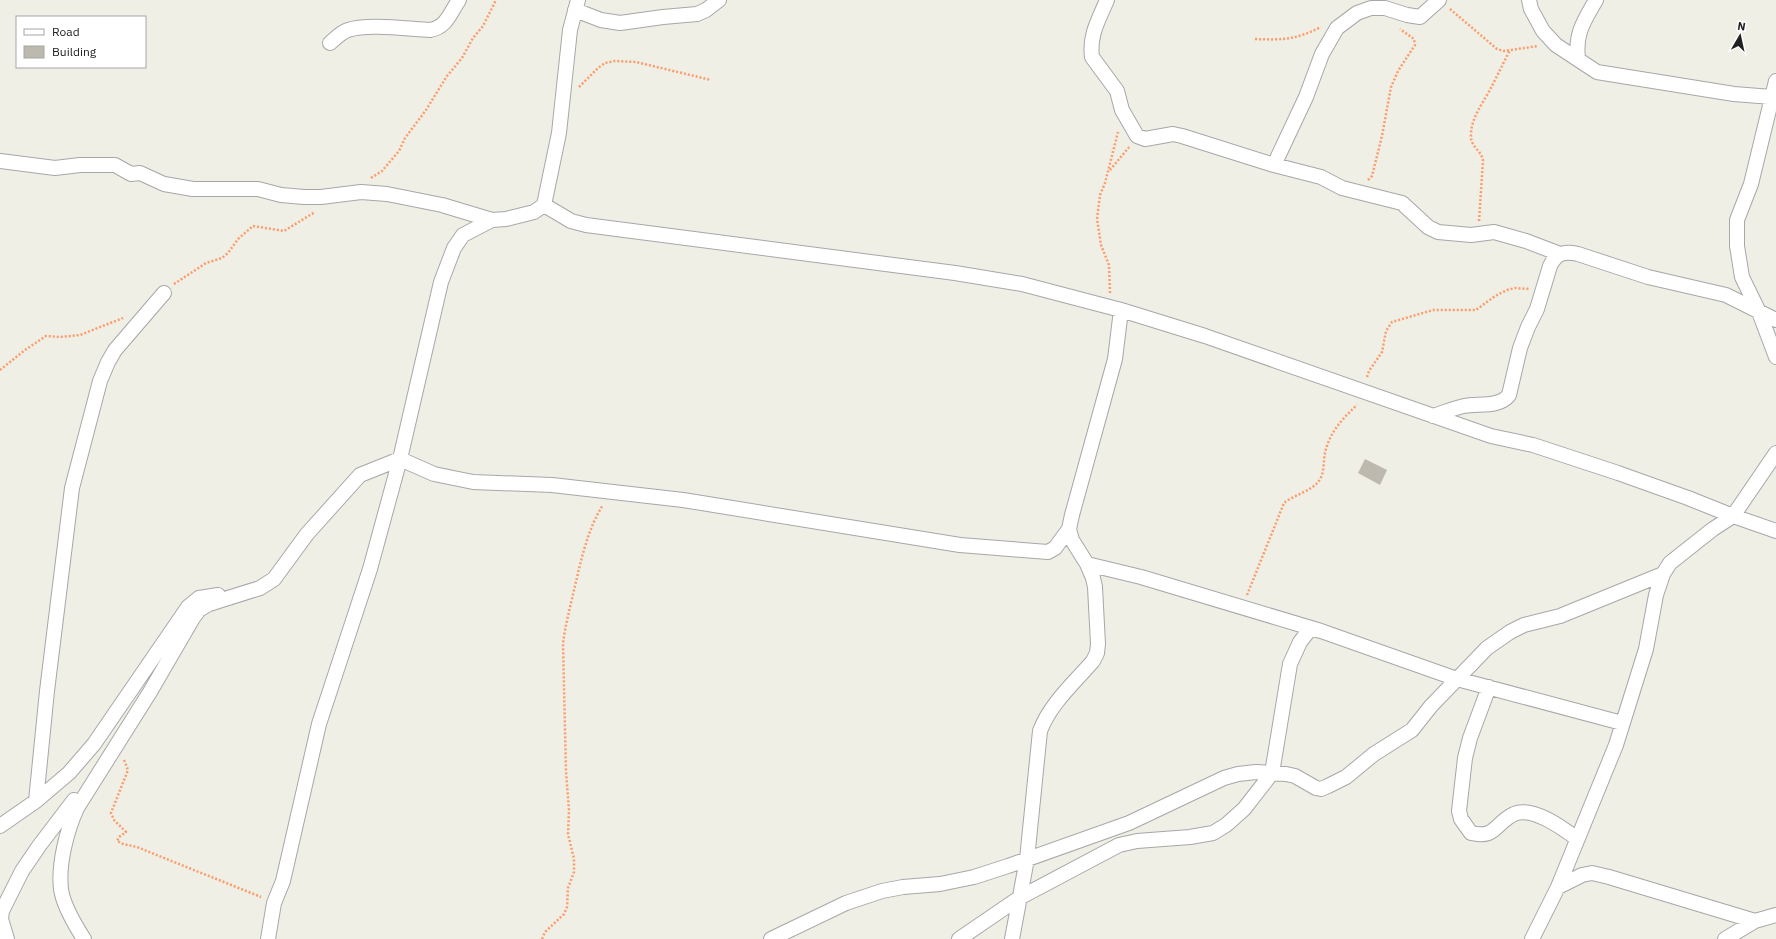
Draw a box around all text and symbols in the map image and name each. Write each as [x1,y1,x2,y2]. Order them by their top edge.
legend [16,16,146,68]
north arrow [1720,16,1760,56]
text: N [1737,19,1747,34]
text: Road [52,24,80,39]
text: Building [52,44,97,59]

